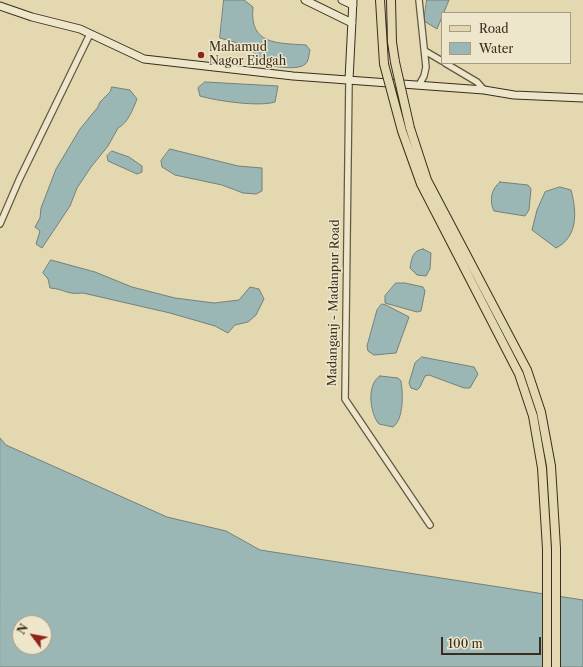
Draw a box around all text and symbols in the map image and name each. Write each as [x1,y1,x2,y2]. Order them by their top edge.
legend [441,12,571,64]
text: Road [479,21,509,36]
place label: Mahamud Nagor Eidgah [209,41,286,69]
text: Water [479,41,513,56]
marker: Mahamud Nagor Eidgah [196,50,206,60]
street label: Madanganj - Madanpur Road [325,219,343,387]
north arrow [12,615,52,655]
text: N [14,621,31,637]
scale bar [443,629,543,655]
text: 100 m [448,636,483,651]

